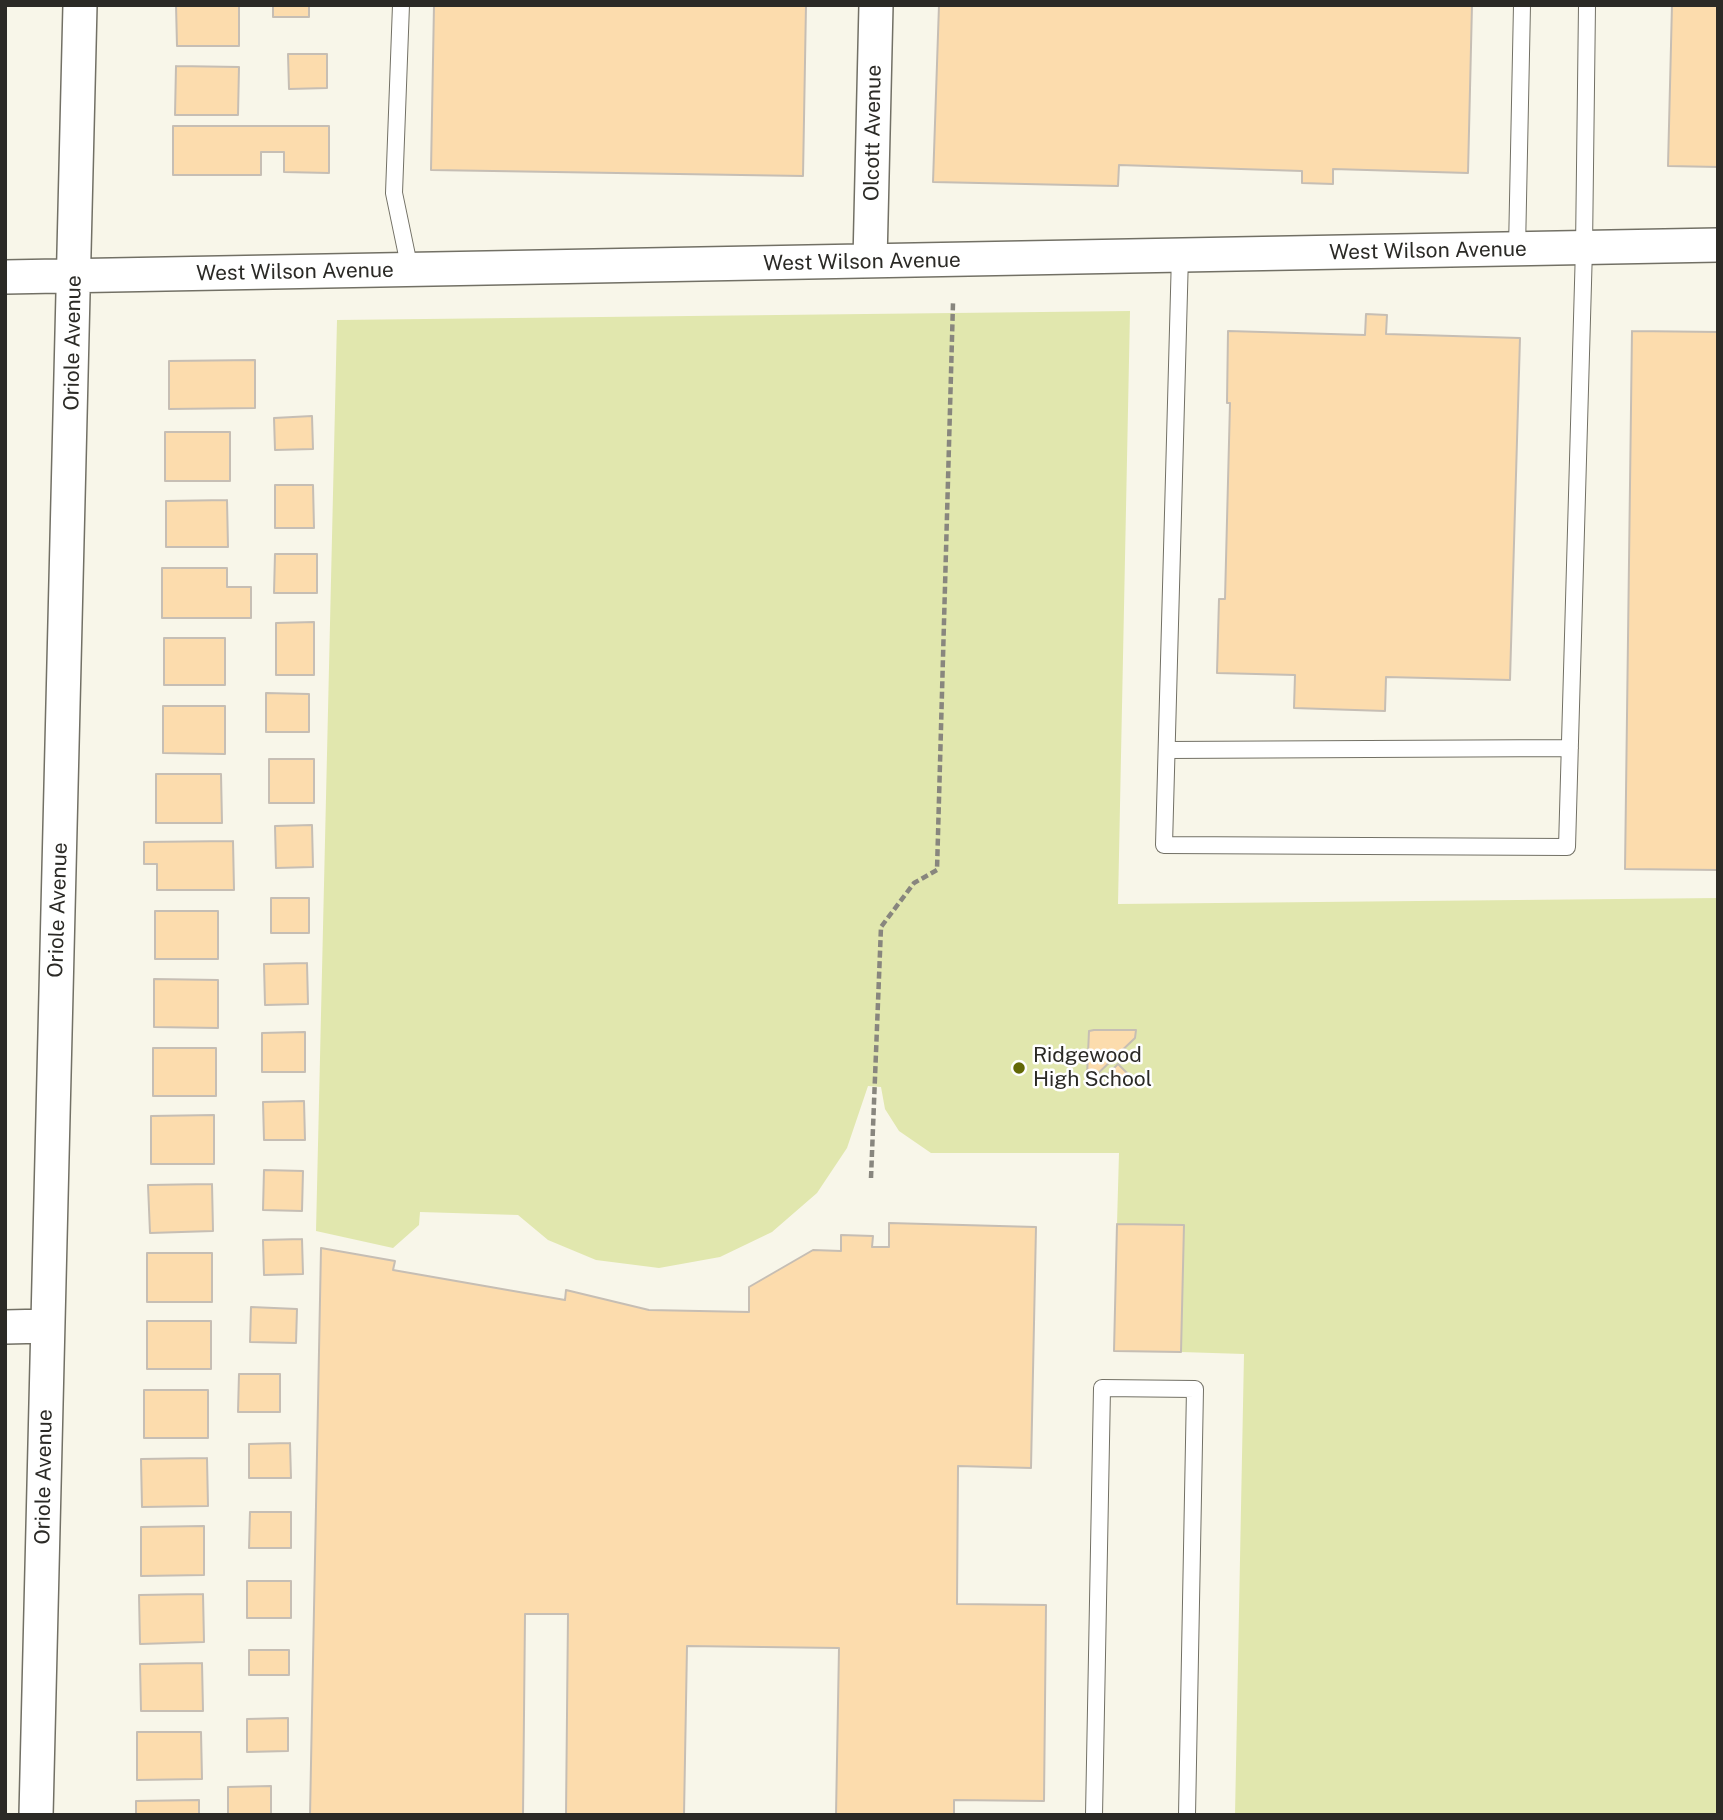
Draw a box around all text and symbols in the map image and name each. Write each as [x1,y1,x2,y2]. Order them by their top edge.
street label: Olcott Avenue [859,65,887,201]
street label: West Wilson Avenue [1329,237,1527,265]
street label: West Wilson Avenue [763,248,961,276]
street label: West Wilson Avenue [196,258,394,286]
street label: Oriole Avenue [59,275,87,411]
street label: Oriole Avenue [43,842,73,978]
place label: Ridgewood High School [1033,1043,1152,1093]
marker: Ridgewood High School [1011,1060,1027,1076]
street label: Oriole Avenue [30,1409,58,1545]

